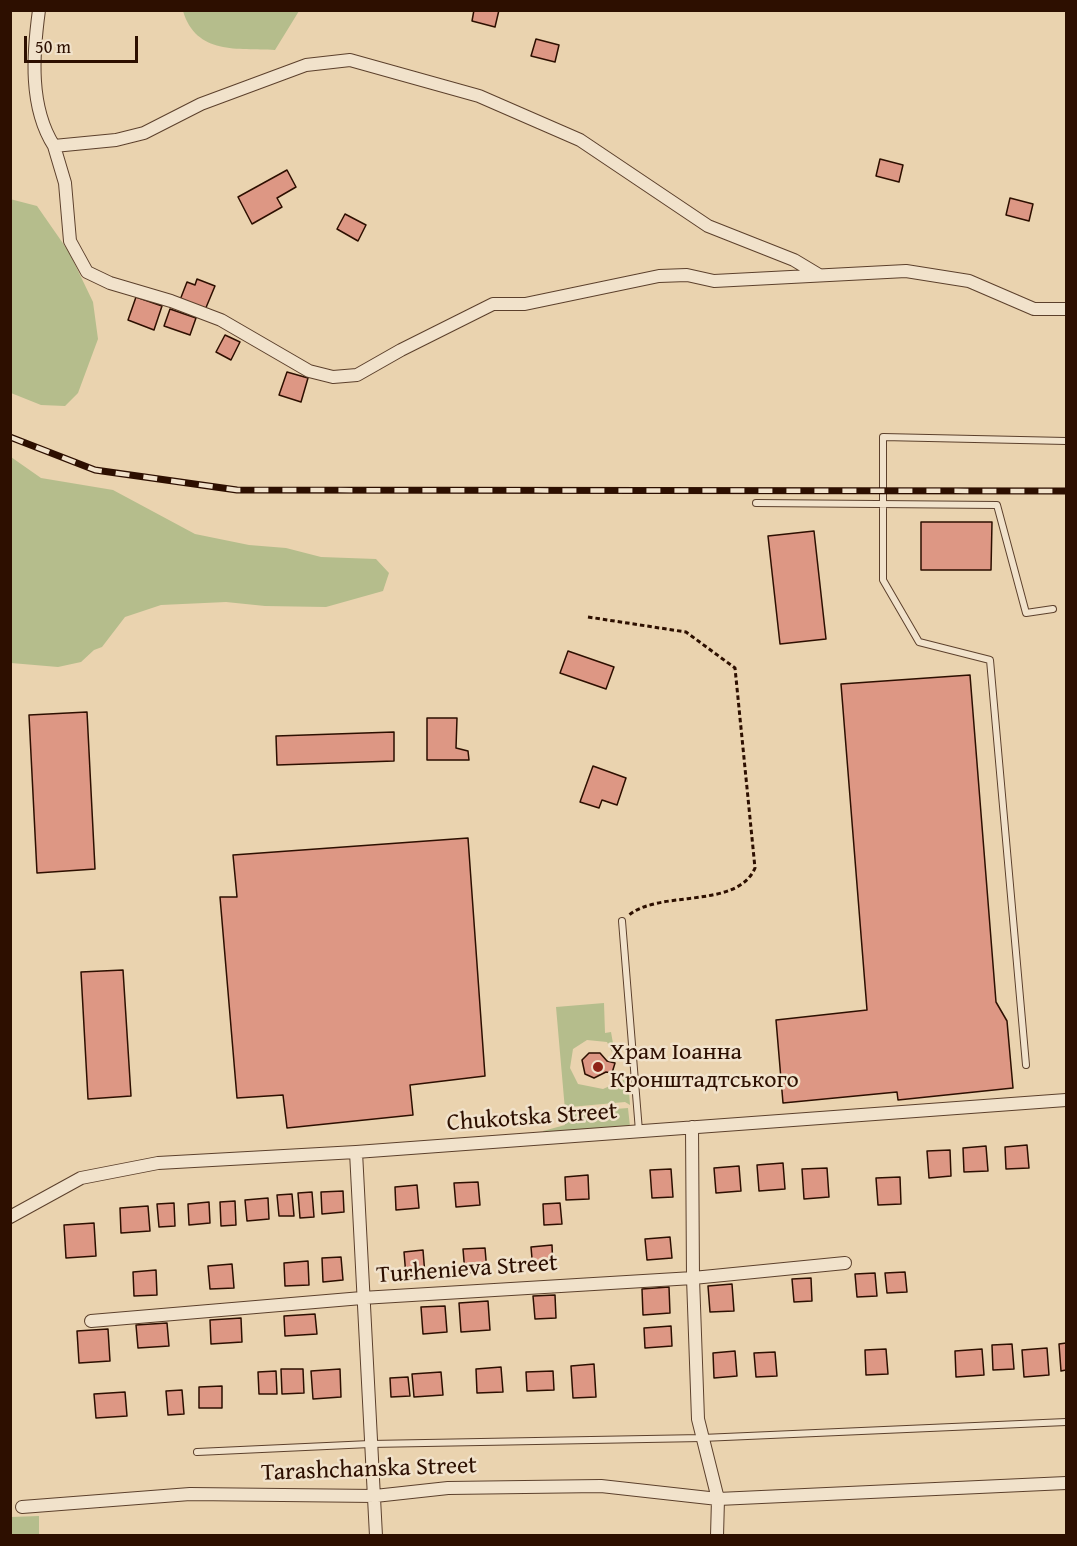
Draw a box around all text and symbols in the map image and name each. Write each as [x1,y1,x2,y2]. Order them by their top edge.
scale bar [27,24,141,62]
text: 50 m [35,33,71,60]
place label: Храм Іоанна Кронштадтського [610,1039,799,1095]
marker: Храм Іоанна Кронштадтського [591,1060,605,1074]
street label: Chukotska Street [446,1098,618,1138]
street label: Turhenieva Street [376,1249,558,1291]
street label: Tarashchanska Street [261,1452,477,1488]

